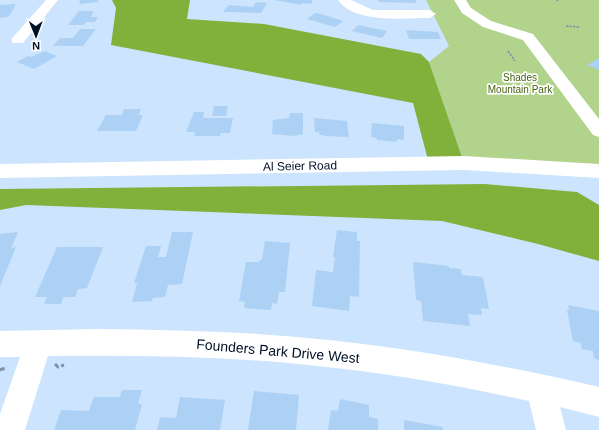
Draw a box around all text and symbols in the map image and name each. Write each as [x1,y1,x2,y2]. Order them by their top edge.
north arrow [16,16,56,56]
text: N [32,40,40,52]
park label: Shades Mountain Park [488,72,553,95]
street label: Al Seier Road [263,158,337,174]
street label: Founders Park Drive West [196,336,360,366]

